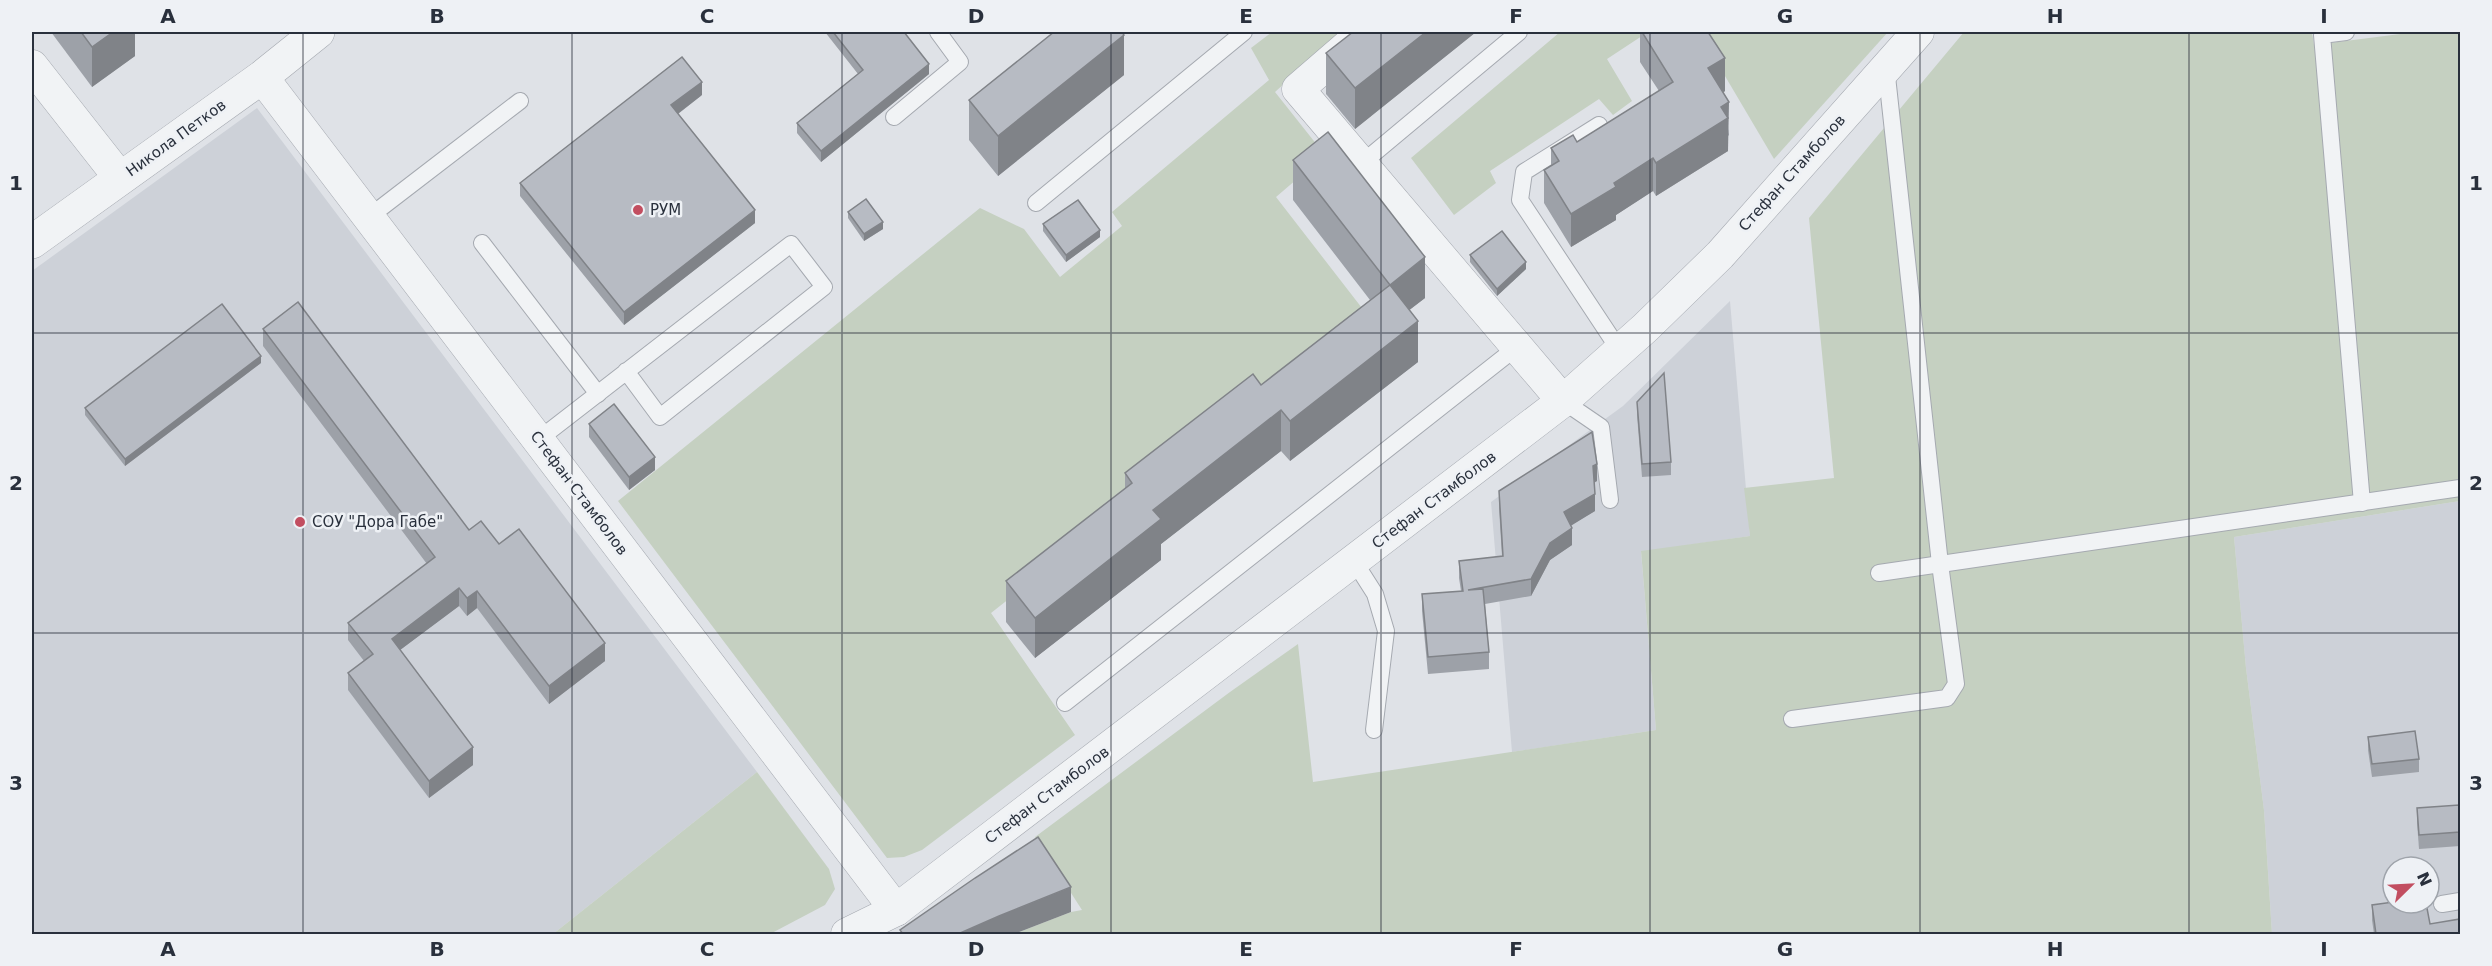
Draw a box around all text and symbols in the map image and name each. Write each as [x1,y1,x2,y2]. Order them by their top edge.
text: A [160,4,176,28]
text: B [429,4,445,28]
text: C [700,4,714,28]
text: D [968,4,984,28]
text: E [1239,4,1253,28]
text: F [1509,4,1523,28]
text: G [1777,4,1793,28]
text: H [2047,4,2063,28]
text: I [2320,4,2328,28]
street label: Никола Петков [123,96,229,180]
street label: Стефан Стамболов [1735,111,1849,235]
text: 1 [9,171,23,195]
text: 1 [2469,171,2483,195]
place label: РУМ [650,201,681,219]
marker: РУМ [631,203,645,217]
street label: Стефан Стамболов [526,427,632,559]
street label: Стефан Стамболов [1368,447,1500,553]
text: 2 [9,471,23,495]
text: 2 [2469,471,2483,495]
place label: СОУ "Дора Габе" [312,513,443,531]
marker: СОУ "Дора Габе" [293,515,307,529]
street label: Стефан Стамболов [981,742,1113,848]
text: 3 [9,771,23,795]
text: 3 [2469,771,2483,795]
north arrow [2381,855,2441,915]
text: N [2413,869,2436,889]
text: A [160,937,176,961]
text: B [429,937,445,961]
text: C [700,937,714,961]
text: D [968,937,984,961]
text: E [1239,937,1253,961]
text: F [1509,937,1523,961]
text: G [1777,937,1793,961]
text: H [2047,937,2063,961]
text: I [2320,937,2328,961]

